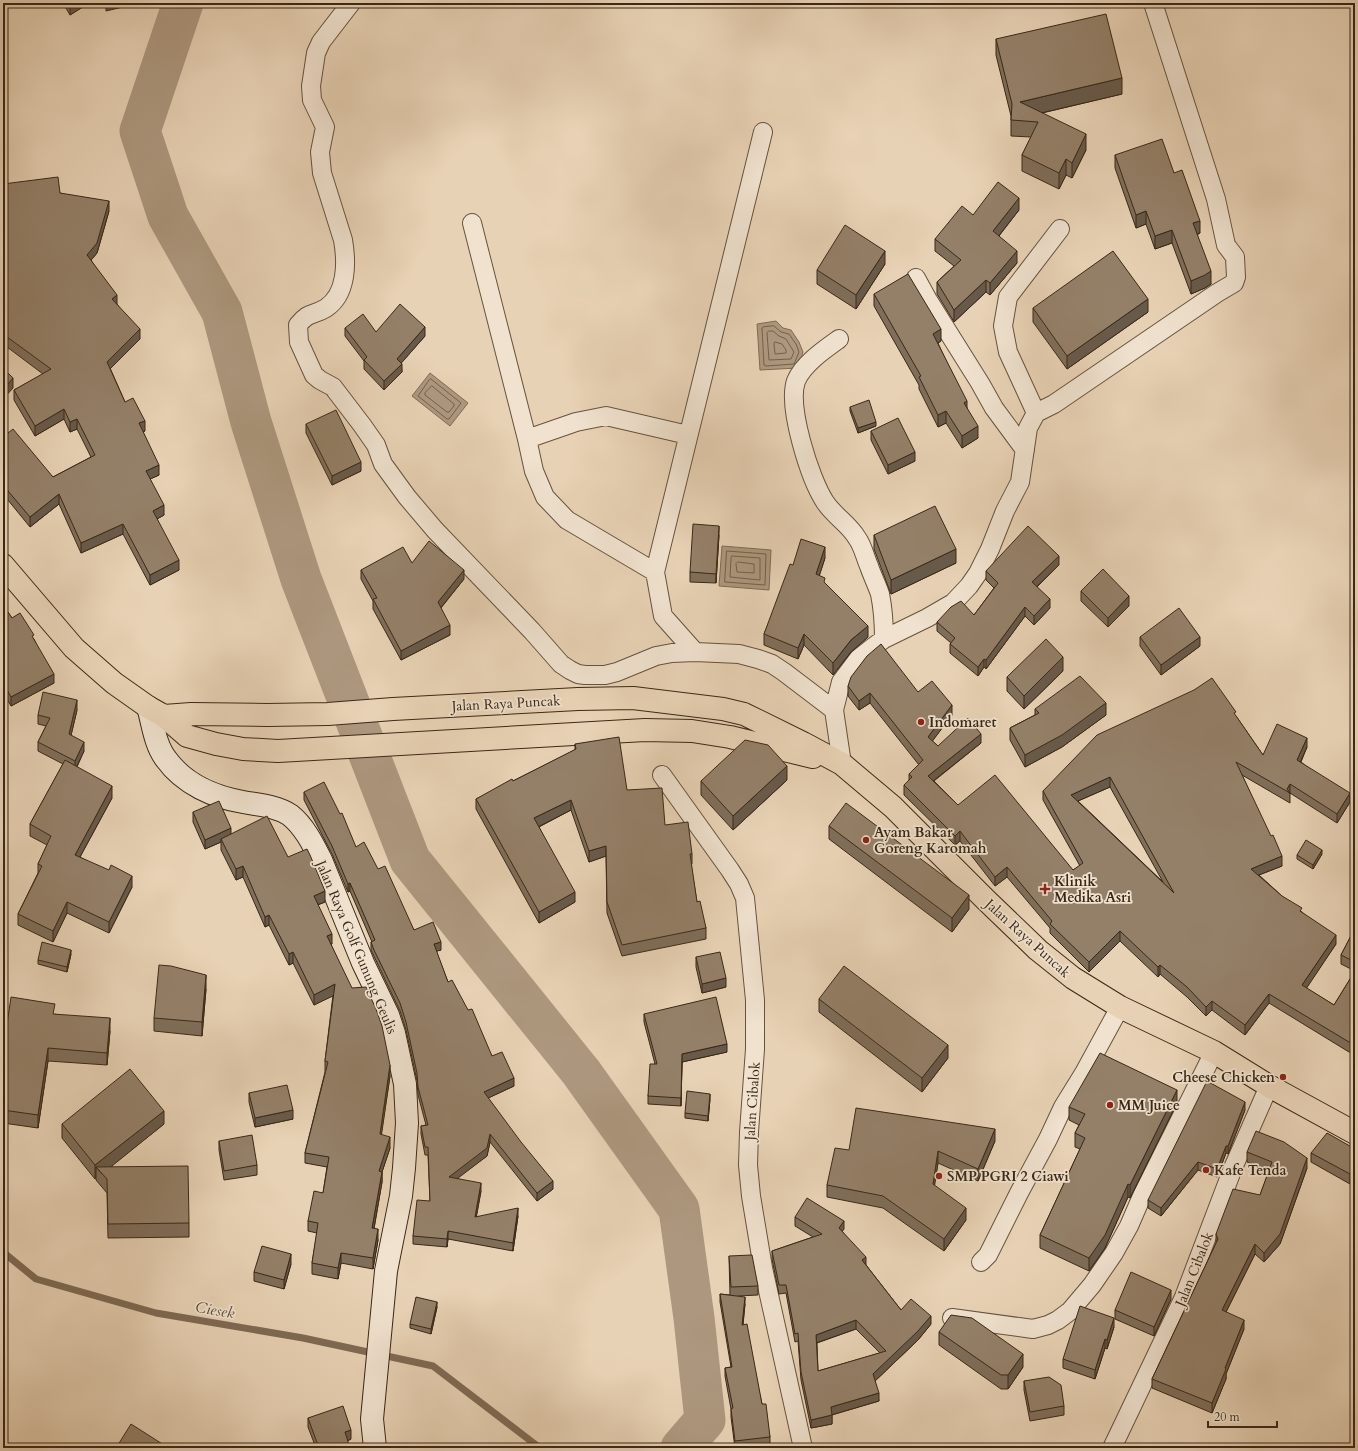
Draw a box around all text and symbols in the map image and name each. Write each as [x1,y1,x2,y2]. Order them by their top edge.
street label: Jalan Raya Puncak [449,691,561,716]
place label: Indomaret [929,713,997,732]
marker: Indomaret [916,717,926,727]
place label: Ayam Bakar Goreng Karomah [874,823,987,858]
marker: Ayam Bakar Goreng Karomah [861,835,871,845]
street label: Jalan Raya Golf Gunung Geulis [311,856,402,1037]
place label: Klinik Medika Asri [1054,872,1132,907]
marker: Klinik Medika Asri [1039,883,1051,895]
street label: Jalan Raya Puncak [979,894,1075,982]
street label: Jalan Cibalok [740,1060,765,1143]
place label: Cheese Chicken [1172,1068,1275,1087]
marker: Cheese Chicken [1278,1072,1288,1082]
place label: MM Juice [1118,1096,1180,1115]
marker: MM Juice [1105,1100,1115,1110]
place label: Kafe Tenda [1214,1161,1286,1180]
marker: Kafe Tenda [1201,1165,1211,1175]
place label: SMP PGRI 2 Ciawi [947,1167,1069,1186]
marker: SMP PGRI 2 Ciawi [934,1171,944,1181]
street label: Jalan Cibalok [1170,1229,1218,1311]
water label: Ciesek [194,1297,237,1323]
scale bar [1208,1403,1277,1429]
text: 20 m [1214,1409,1241,1425]

